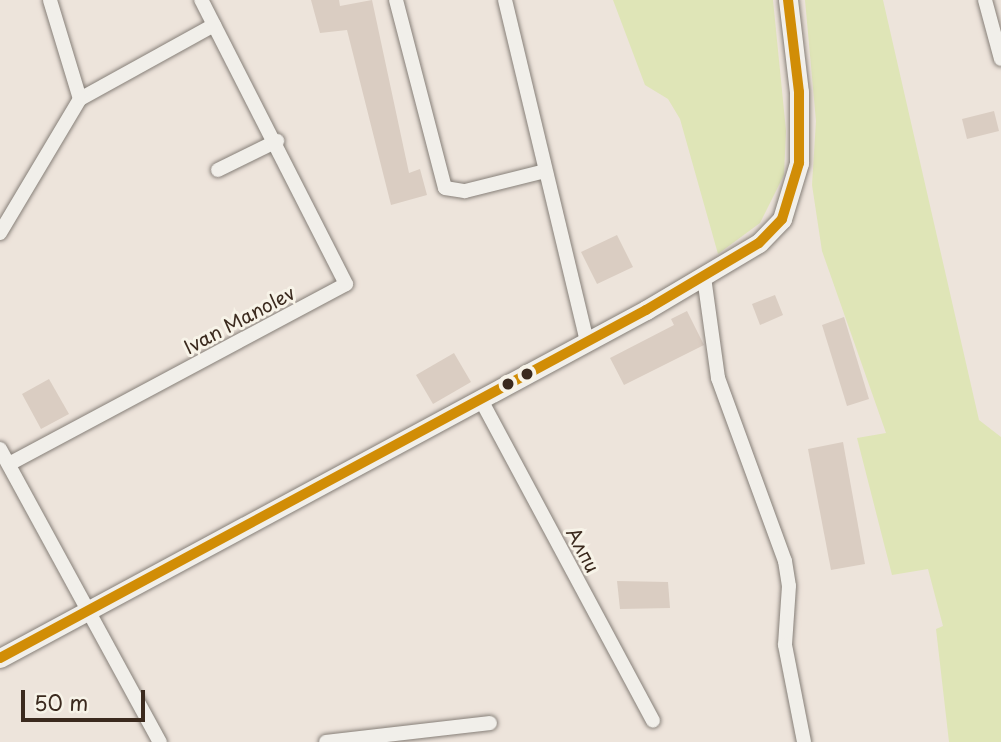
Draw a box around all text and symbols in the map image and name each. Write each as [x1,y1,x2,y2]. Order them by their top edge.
street label: Ivan Manolev [180,281,298,359]
unlabelled marker [520,367,534,381]
unlabelled marker [501,377,515,391]
street label: Алпи [562,524,604,576]
scale bar [24,676,149,720]
text: 50 m [34,686,88,718]

